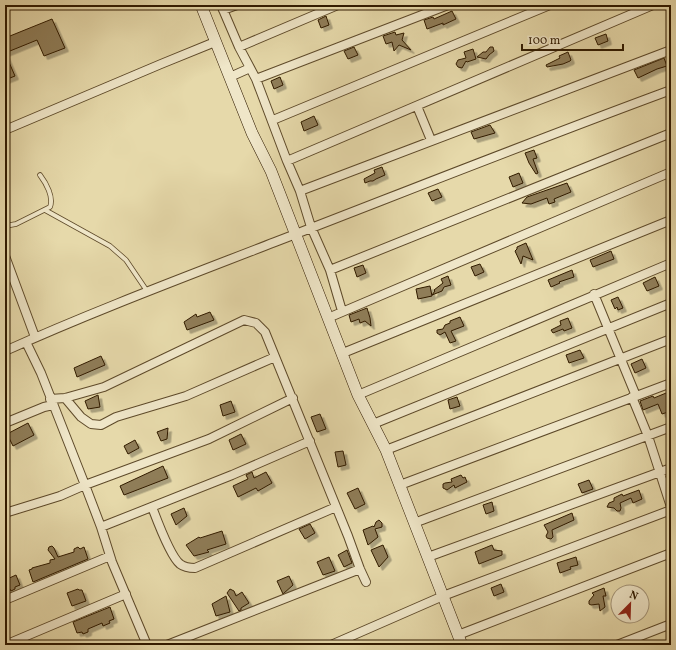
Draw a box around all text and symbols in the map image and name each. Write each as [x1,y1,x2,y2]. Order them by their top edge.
scale bar [522,26,623,52]
text: 100 m [528,33,561,49]
north arrow [610,584,650,624]
text: N [627,588,640,605]

